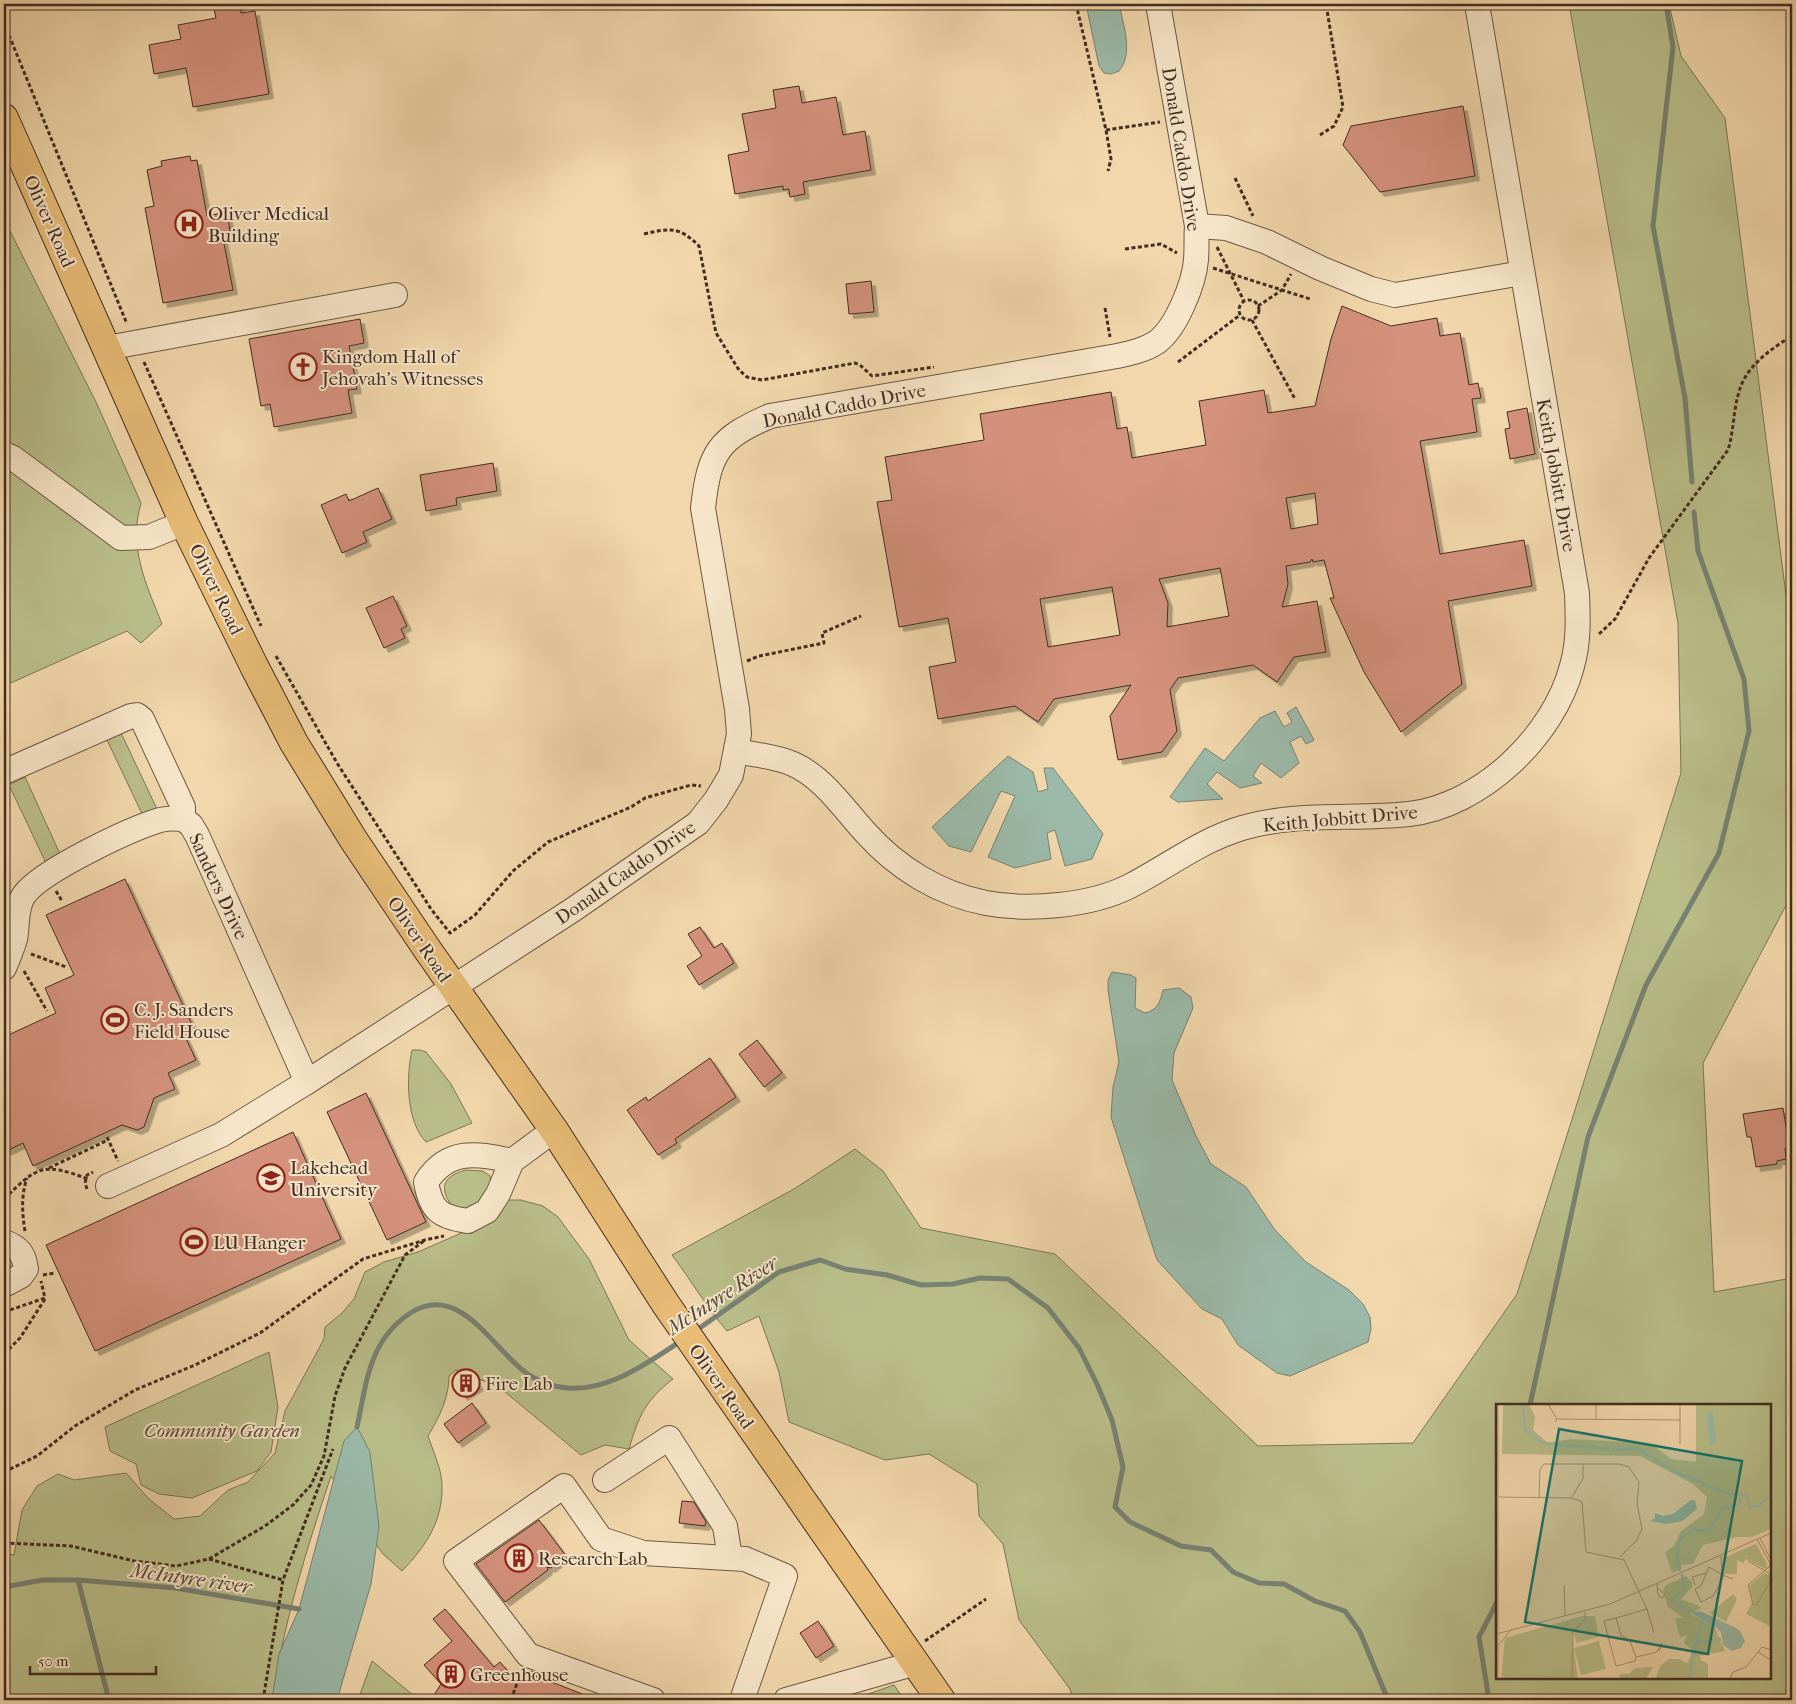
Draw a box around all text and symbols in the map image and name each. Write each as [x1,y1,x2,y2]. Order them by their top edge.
street label: Donald Caddo Drive [1157,66,1205,233]
street label: Oliver Road [19,172,79,272]
place label: Oliver Medical Building [208,203,329,247]
hospital icon: Oliver Medical Building [174,209,204,239]
place label: Kingdom Hall of Jehovah's Witnesses [320,346,483,390]
church icon: Kingdom Hall of Jehovah's Witnesses [288,352,318,382]
street label: Donald Caddo Drive [761,379,928,433]
street label: Keith Jobbitt Drive [1532,397,1580,554]
street label: Oliver Road [185,540,248,639]
street label: Keith Jobbitt Drive [1262,801,1419,837]
street label: Donald Caddo Drive [551,816,700,929]
street label: Sanders Drive [184,830,252,943]
street label: Oliver Road [382,893,456,987]
place label: C. J. Sanders Field House [134,999,233,1043]
sports icon: C. J. Sanders Field House [100,1005,130,1035]
place label: Lakehead University [290,1157,378,1201]
school or university icon: Lakehead University [256,1163,286,1193]
sports icon: LU Hanger [179,1227,209,1257]
place label: LU Hanger [213,1232,306,1254]
water label: McIntyre River [661,1250,784,1341]
street label: Oliver Road [684,1340,759,1434]
building icon: Fire Lab [451,1368,481,1398]
place label: Fire Lab [485,1373,553,1395]
inset map [1496,1404,1771,1679]
park label: Community Garden [144,1420,300,1442]
building icon: Research Lab [504,1543,534,1573]
place label: Research Lab [538,1548,647,1570]
water label: McIntyre river [127,1558,255,1599]
scale bar [30,1644,156,1676]
text: 50 m [38,1652,69,1670]
building icon: Greenhouse [436,1659,466,1689]
place label: Greenhouse [470,1664,568,1686]

